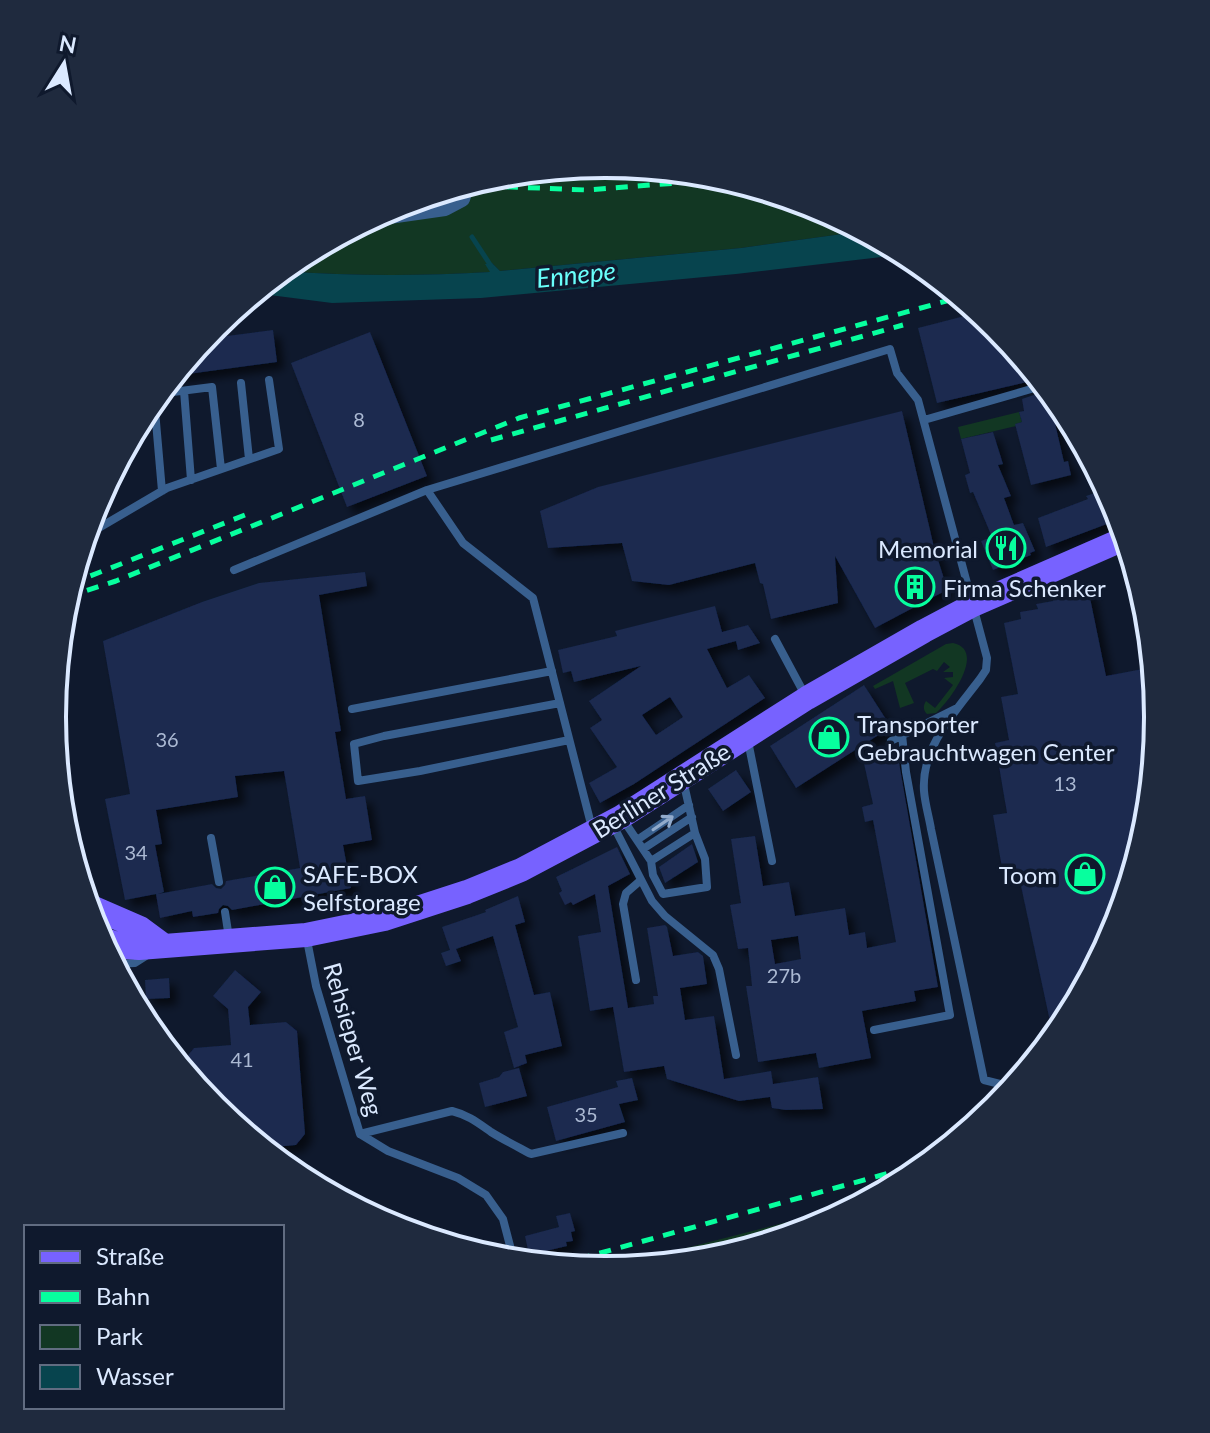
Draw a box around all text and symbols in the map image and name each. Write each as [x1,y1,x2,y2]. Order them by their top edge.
north arrow [24,24,104,104]
text: N [57,29,79,59]
water label: Ennepe [535,254,617,294]
house number: 8 [353,407,365,431]
restaurant icon: Memorial [985,527,1027,569]
place label: Memorial [878,534,978,563]
building icon: Firma Schenker [894,566,936,608]
place label: Firma Schenker [943,573,1106,602]
place label: Transporter Gebrauchtwagen Center [857,709,1115,766]
shop icon: Transporter Gebrauchtwagen Center [808,716,850,758]
house number: 36 [155,727,179,751]
street label: Berliner Straße [587,736,735,844]
house number: 13 [1053,771,1077,795]
one-way arrow [652,815,674,831]
house number: 34 [124,840,148,864]
shop icon: Toom [1064,853,1106,895]
place label: SAFE-BOX Selfstorage [303,859,421,916]
place label: Toom [999,860,1057,889]
shop icon: SAFE-BOX Selfstorage [254,866,296,908]
street label: Rehsieper Weg [318,959,390,1119]
house number: 27b [767,963,801,987]
house number: 41 [230,1047,254,1071]
house number: 35 [574,1102,598,1126]
legend [24,1225,284,1409]
text: Straße [96,1241,164,1270]
text: Bahn [96,1281,150,1310]
text: Park [96,1321,144,1350]
text: Wasser [96,1361,174,1390]

